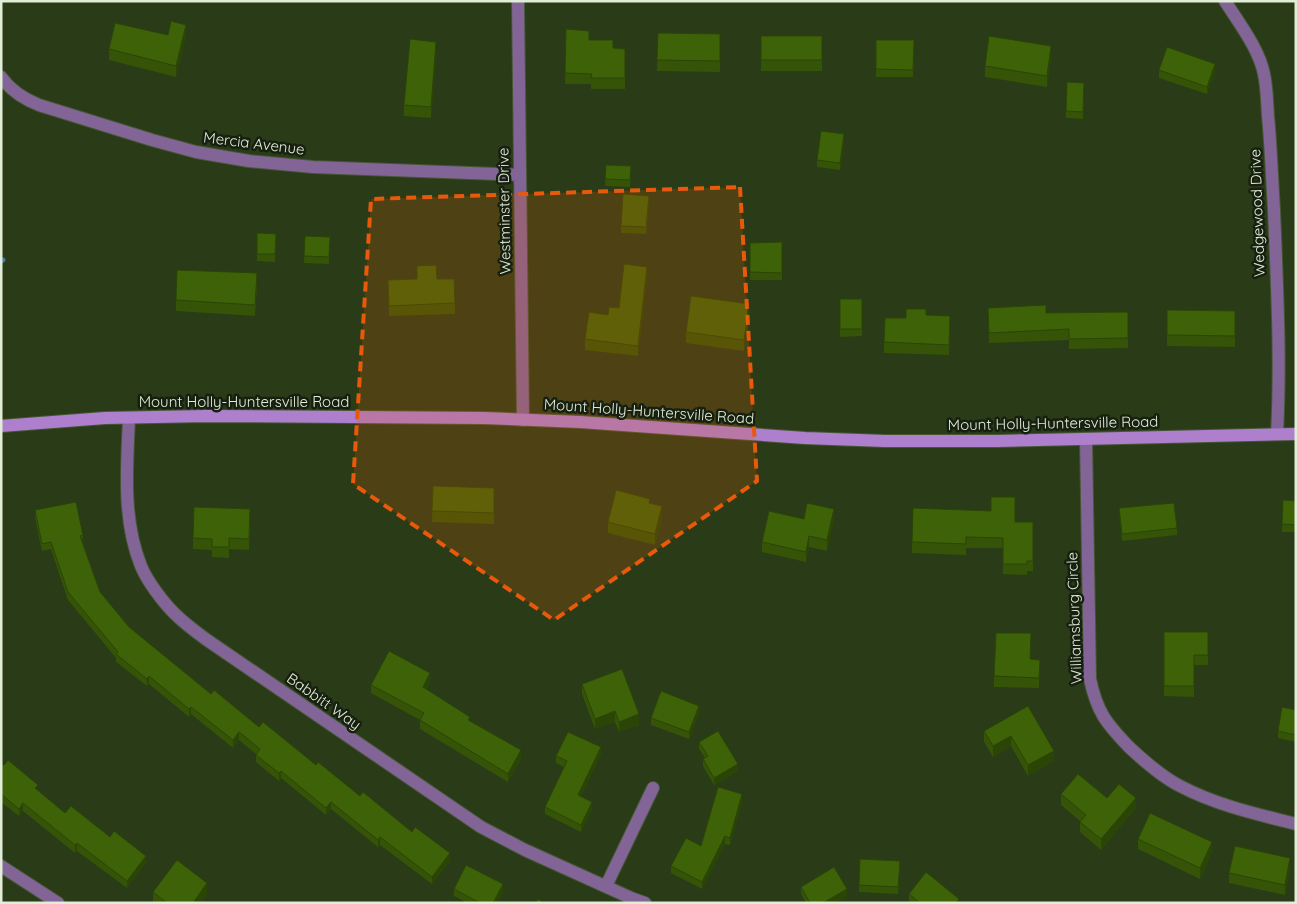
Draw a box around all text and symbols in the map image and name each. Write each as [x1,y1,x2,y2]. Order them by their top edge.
street label: Mercia Avenue [202,127,306,159]
street label: Westminster Drive [493,147,515,275]
street label: Wedgewood Drive [1245,149,1269,277]
street label: Mount Holly-Huntersville Road [139,392,349,411]
street label: Mount Holly-Huntersville Road [543,394,755,428]
street label: Mount Holly-Huntersville Road [947,412,1159,434]
street label: Williamsburg Circle [1062,552,1086,684]
street label: Babbitt Way [283,668,365,734]

